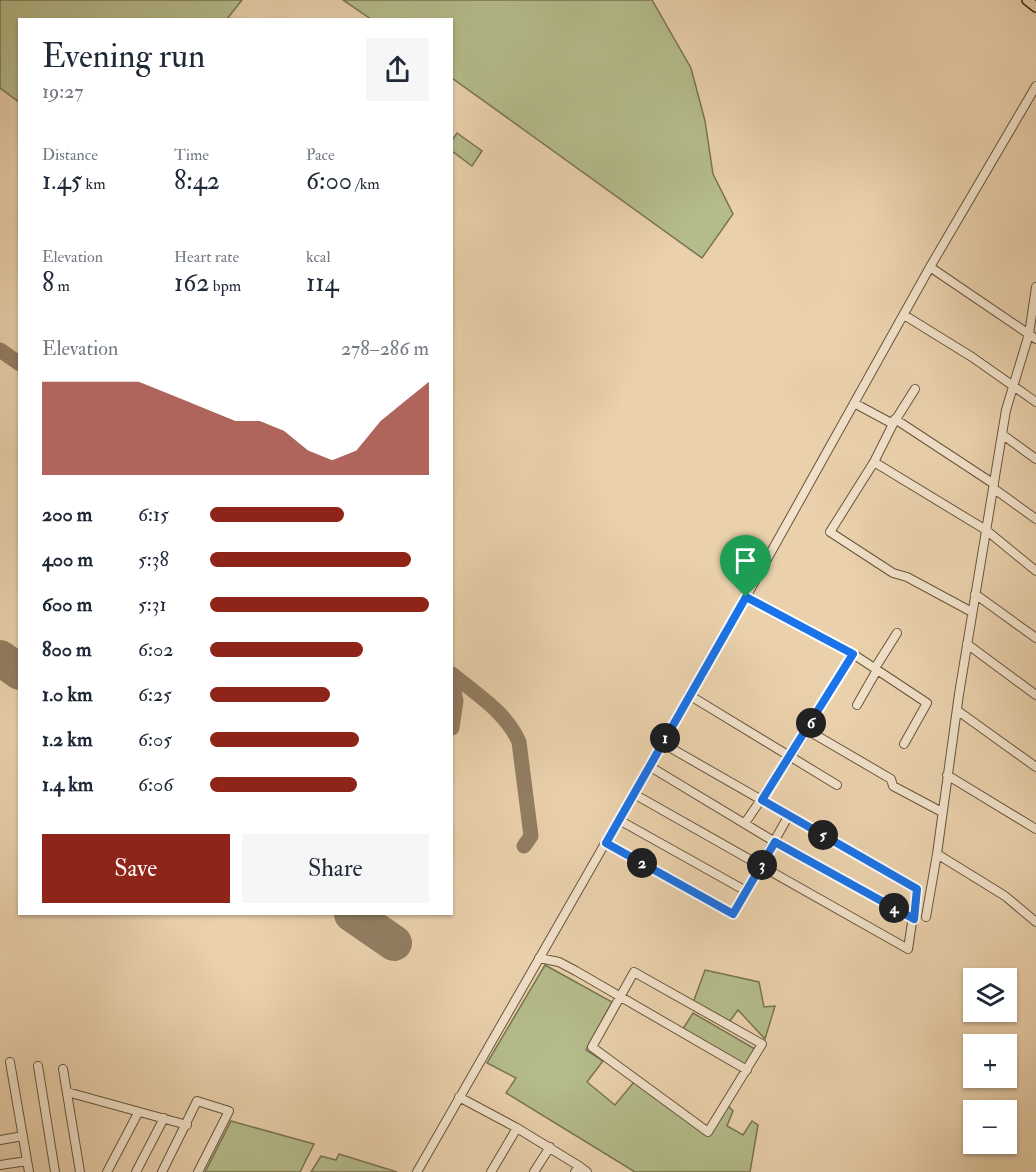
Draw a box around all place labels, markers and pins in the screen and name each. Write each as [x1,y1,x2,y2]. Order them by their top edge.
pin [720,535,771,597]
pin: 6 [796,708,826,738]
pin: 1 [650,723,680,753]
pin: 5 [808,820,838,850]
pin: 2 [627,848,657,878]
pin: 3 [747,850,777,880]
pin: 4 [879,893,909,923]

